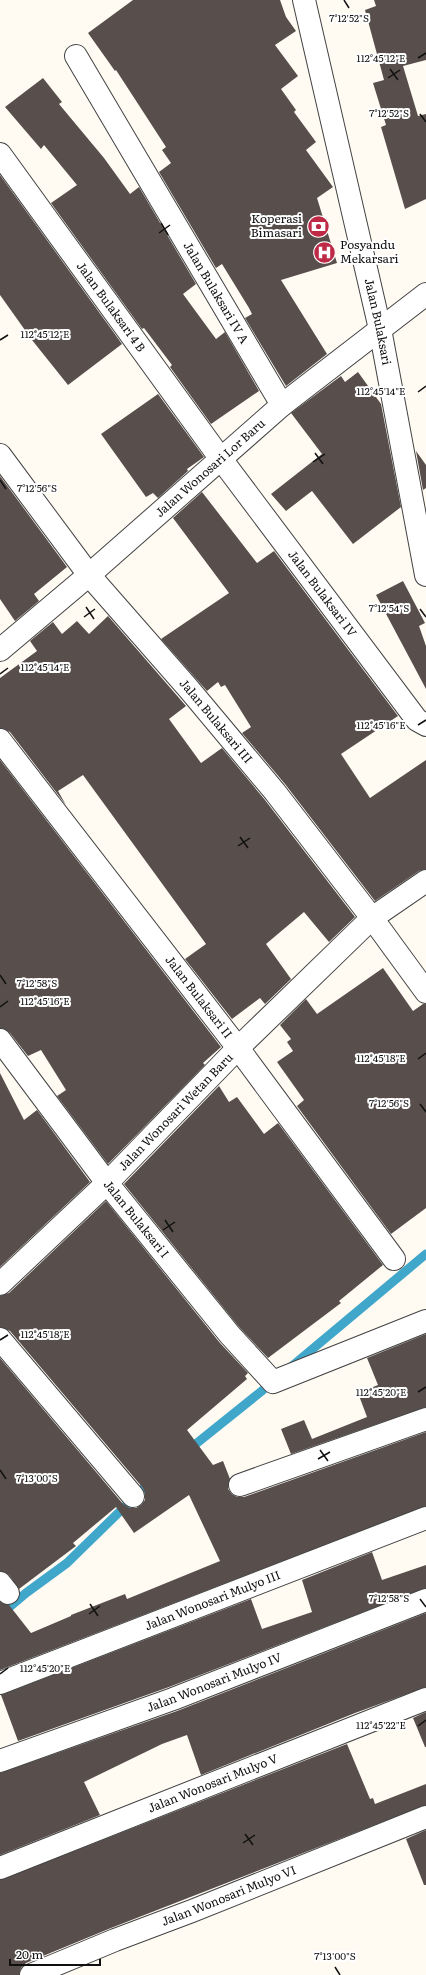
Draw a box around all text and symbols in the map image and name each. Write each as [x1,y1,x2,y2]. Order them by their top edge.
text: 7°12'52"S [329,10,369,25]
text: 112°45'12"E [357,50,405,65]
text: 7°12'52"S [369,105,409,120]
place label: Koperasi Bimasari [251,209,302,241]
bank icon: Koperasi Bimasari [305,213,331,239]
place label: Posyandu Mekarsari [340,235,399,267]
street label: Jalan Bulaksari IV A [179,238,254,347]
hospital icon: Posyandu Mekarsari [312,239,338,265]
street label: Jalan Bulaksari 4 B [73,258,151,355]
street label: Jalan Bulaksari [361,276,397,366]
text: 112°45'12"E [21,326,69,341]
text: 112°45'14"E [357,383,405,398]
street label: Jalan Wonosari Lor Baru [151,414,269,521]
text: 7°12'56"S [17,480,57,495]
street label: Jalan Bulaksari IV [284,546,362,640]
text: 7°12'54"S [369,600,409,615]
text: 112°45'14"E [21,659,69,674]
street label: Jalan Bulaksari III [176,674,257,767]
text: 112°45'16"E [356,717,406,732]
street label: Jalan Bulaksari II [162,951,237,1042]
text: 7°12'58"S [17,975,57,990]
text: 112°45'16"E [20,993,70,1008]
street label: Jalan Wonosari Wetan Baru [114,1048,237,1174]
text: 112°45'18"E [356,1050,406,1065]
text: 7°12'56"S [369,1095,409,1110]
street label: Jalan Bulaksari I [100,1176,174,1261]
text: 112°45'18"E [20,1326,70,1341]
text: 112°45'20"E [356,1384,406,1399]
text: 7°13'00"S [16,1470,58,1485]
street label: Jalan Wonosari Mulyo III [142,1565,283,1634]
text: 7°12'58"S [369,1590,409,1605]
street label: Jalan Wonosari Mulyo IV [144,1647,284,1716]
text: 112°45'20"E [20,1660,70,1675]
text: 112°45'22"E [356,1717,406,1732]
street label: Jalan Wonosari Mulyo V [145,1749,280,1817]
street label: Jalan Wonosari Mulyo VI [158,1860,299,1930]
scale bar [10,1941,100,1967]
text: 20 m [16,1945,43,1963]
text: 7°13'00"S [314,1948,356,1963]

